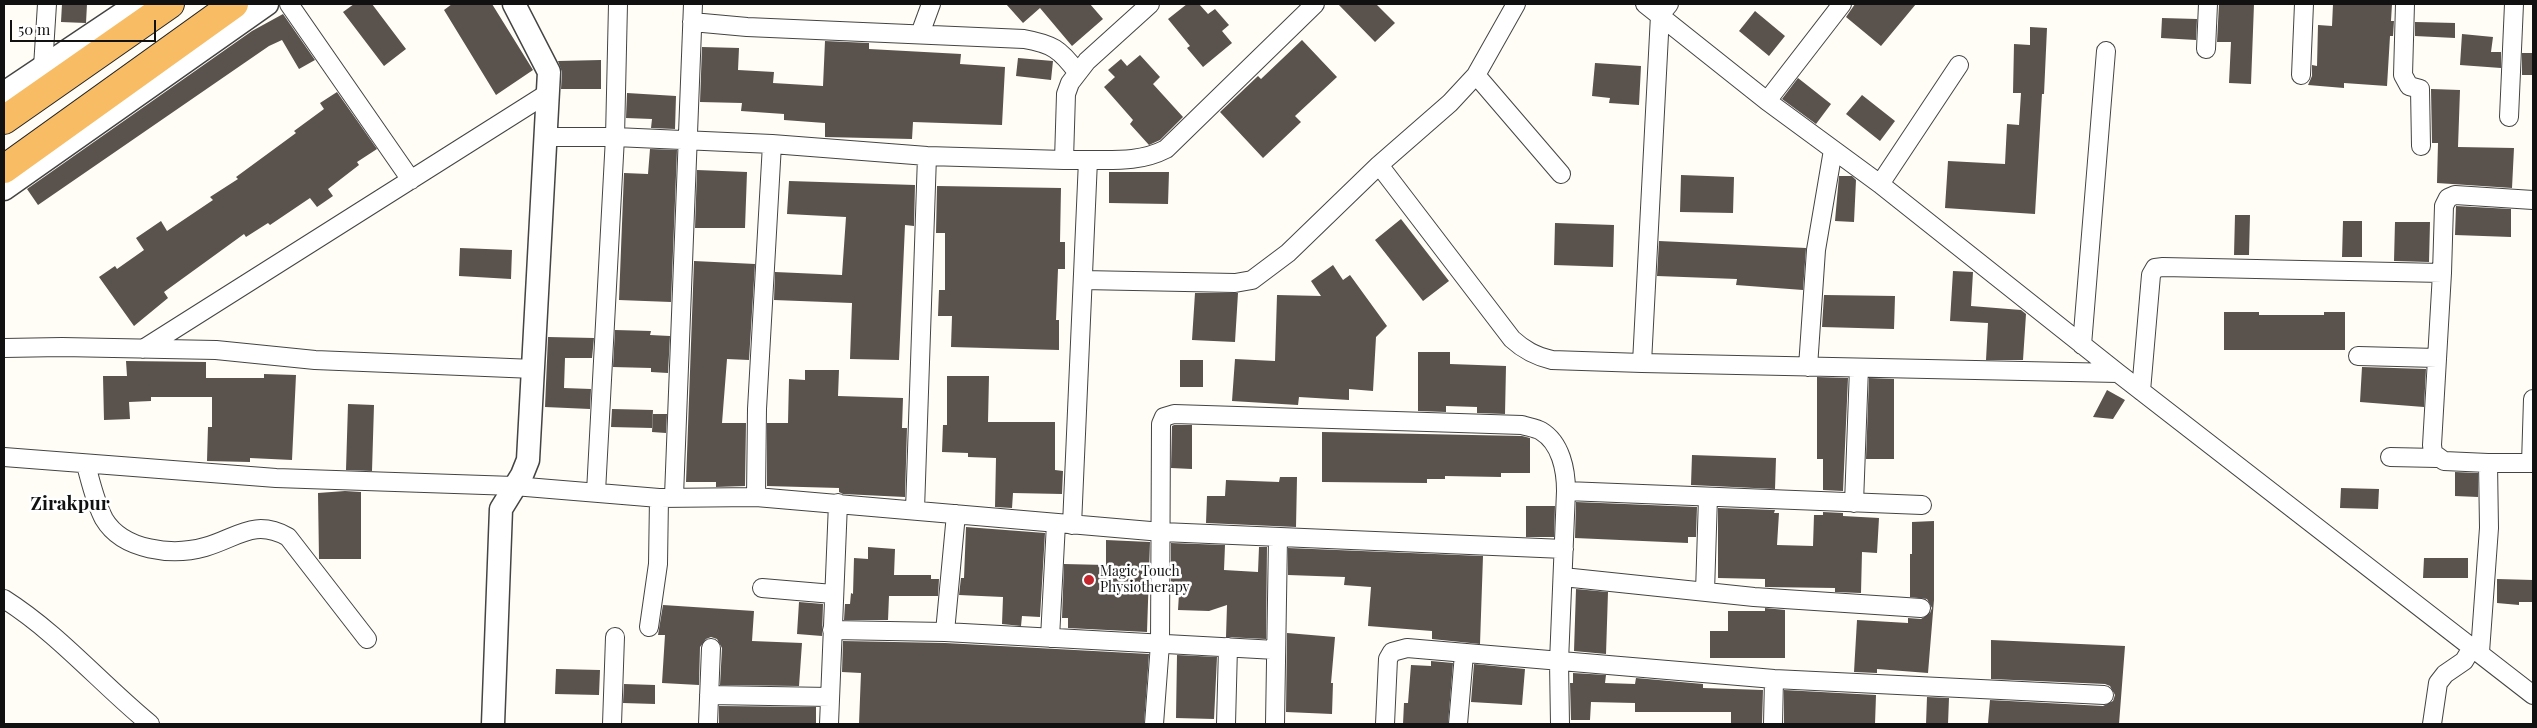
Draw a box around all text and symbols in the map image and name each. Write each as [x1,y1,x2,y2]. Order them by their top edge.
scale bar [12,10,159,42]
text: 50 m [18,19,50,39]
district label: Zirakpur [30,493,110,515]
place label: Magic Touch Physiotherapy [1100,564,1190,596]
marker: Magic Touch Physiotherapy [1082,573,1096,587]

